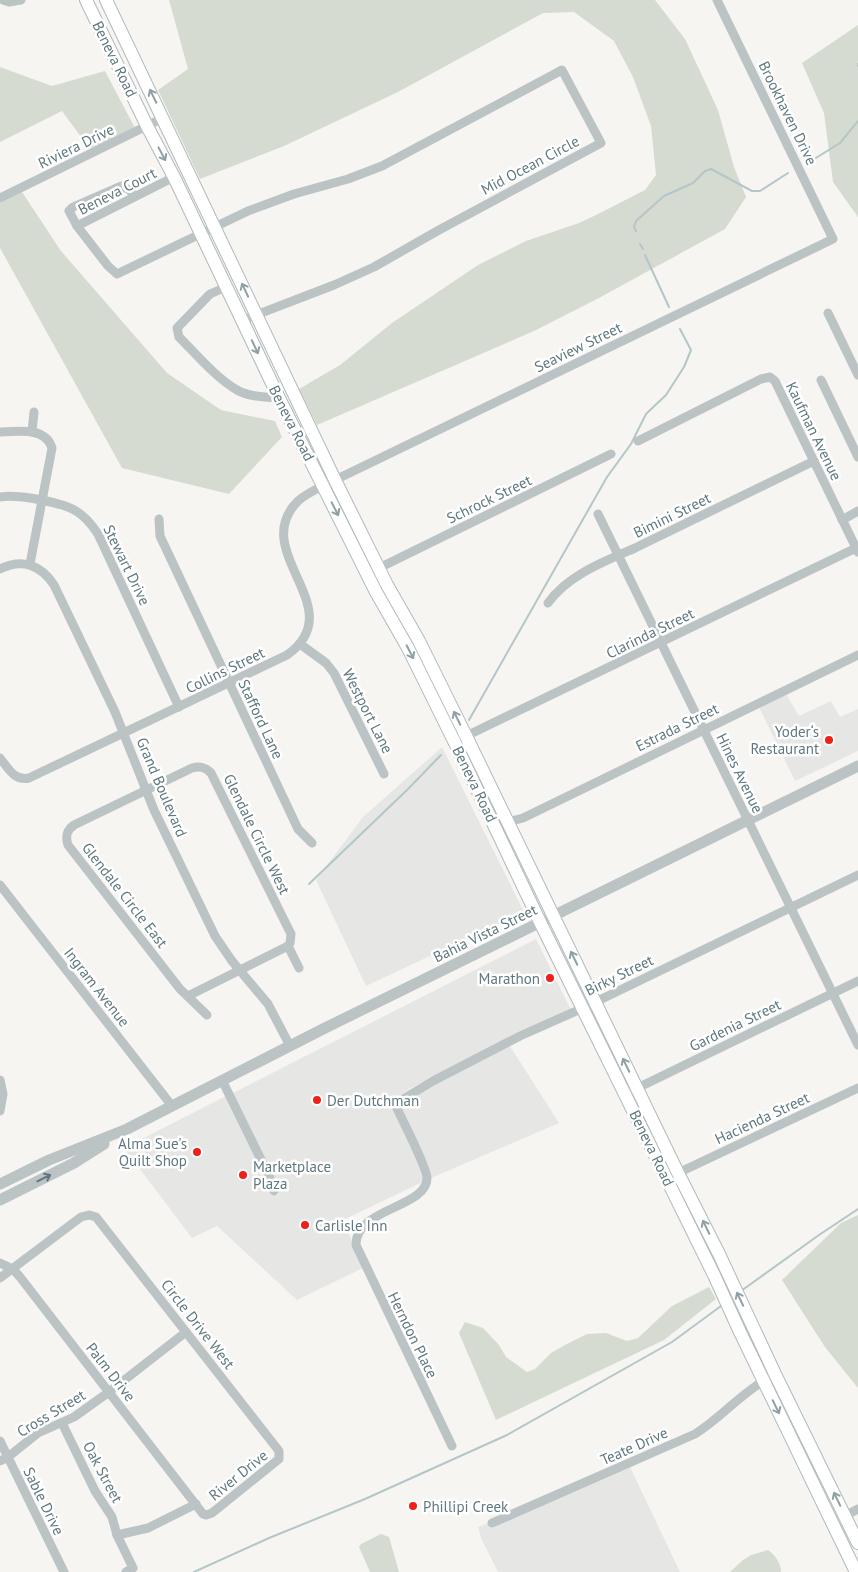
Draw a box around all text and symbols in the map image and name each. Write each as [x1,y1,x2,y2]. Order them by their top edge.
street label: Beneva Road [88,18,142,100]
street label: Brookhaven Drive [755,58,821,168]
one-way arrow [147,89,157,104]
street label: Riviera Drive [35,119,117,173]
street label: Mid Ocean Circle [478,131,582,199]
one-way arrow [157,146,167,161]
street label: Beneva Court [75,163,159,219]
one-way arrow [240,283,249,298]
street label: Seaview Street [531,318,625,376]
one-way arrow [251,339,261,354]
street label: Kaufman Avenue [782,379,846,483]
street label: Beneva Road [265,382,319,464]
street label: Schrock Street [444,470,534,528]
street label: Bimini Street [630,488,714,542]
one-way arrow [330,501,340,516]
street label: Stewart Drive [99,522,155,608]
street label: Clarinda Street [603,604,697,662]
street label: Collins Street [182,643,268,697]
one-way arrow [405,645,415,660]
street label: Westport Lane [339,666,397,756]
street label: Stafford Lane [234,676,288,762]
street label: Estrada Street [632,699,722,755]
one-way arrow [452,711,461,726]
place label: Yoder‘s Restaurant [750,722,819,758]
street label: Hines Avenue [712,730,768,816]
street label: Grand Boulevard [132,734,192,840]
marker: Yoder‘s Restaurant [823,734,835,746]
street label: Beneva Road [448,743,502,825]
street label: Glendale Circle West [220,771,294,897]
street label: Glendale Circle East [78,839,172,951]
street label: Bahia Vista Street [430,900,540,966]
street label: Ingram Avenue [60,943,134,1031]
street label: Birky Street [582,950,656,1000]
one-way arrow [569,951,579,966]
place label: Marathon [479,969,540,988]
marker: Marathon [544,972,556,984]
street label: Gardenia Street [686,995,784,1055]
one-way arrow [621,1058,631,1073]
street label: Hacienda Street [712,1088,812,1148]
place label: Der Dutchman [327,1091,419,1110]
marker: Der Dutchman [311,1094,323,1106]
street label: Beneva Road [625,1107,679,1189]
place label: Alma Sue's Quilt Shop [118,1134,187,1170]
marker: Alma Sue's Quilt Shop [191,1146,203,1158]
place label: Marketplace Plaza [253,1157,331,1193]
marker: Marketplace Plaza [237,1169,249,1181]
one-way arrow [36,1173,51,1182]
place label: Carlisle Inn [315,1216,387,1235]
marker: Carlisle Inn [299,1219,311,1231]
one-way arrow [701,1219,711,1234]
street label: Circle Drive West [157,1275,239,1373]
street label: Herndon Place [384,1289,442,1381]
one-way arrow [735,1292,745,1307]
street label: Palm Drive [82,1339,140,1405]
street label: Cross Street [13,1385,89,1441]
one-way arrow [772,1399,781,1414]
street label: Teate Drive [597,1423,671,1469]
street label: Oak Street [79,1438,127,1506]
street label: River Drive [205,1445,271,1505]
street label: Sable Drive [19,1464,69,1538]
one-way arrow [832,1492,841,1507]
place label: Phillipi Creek [423,1497,509,1516]
marker: Phillipi Creek [407,1500,419,1512]

